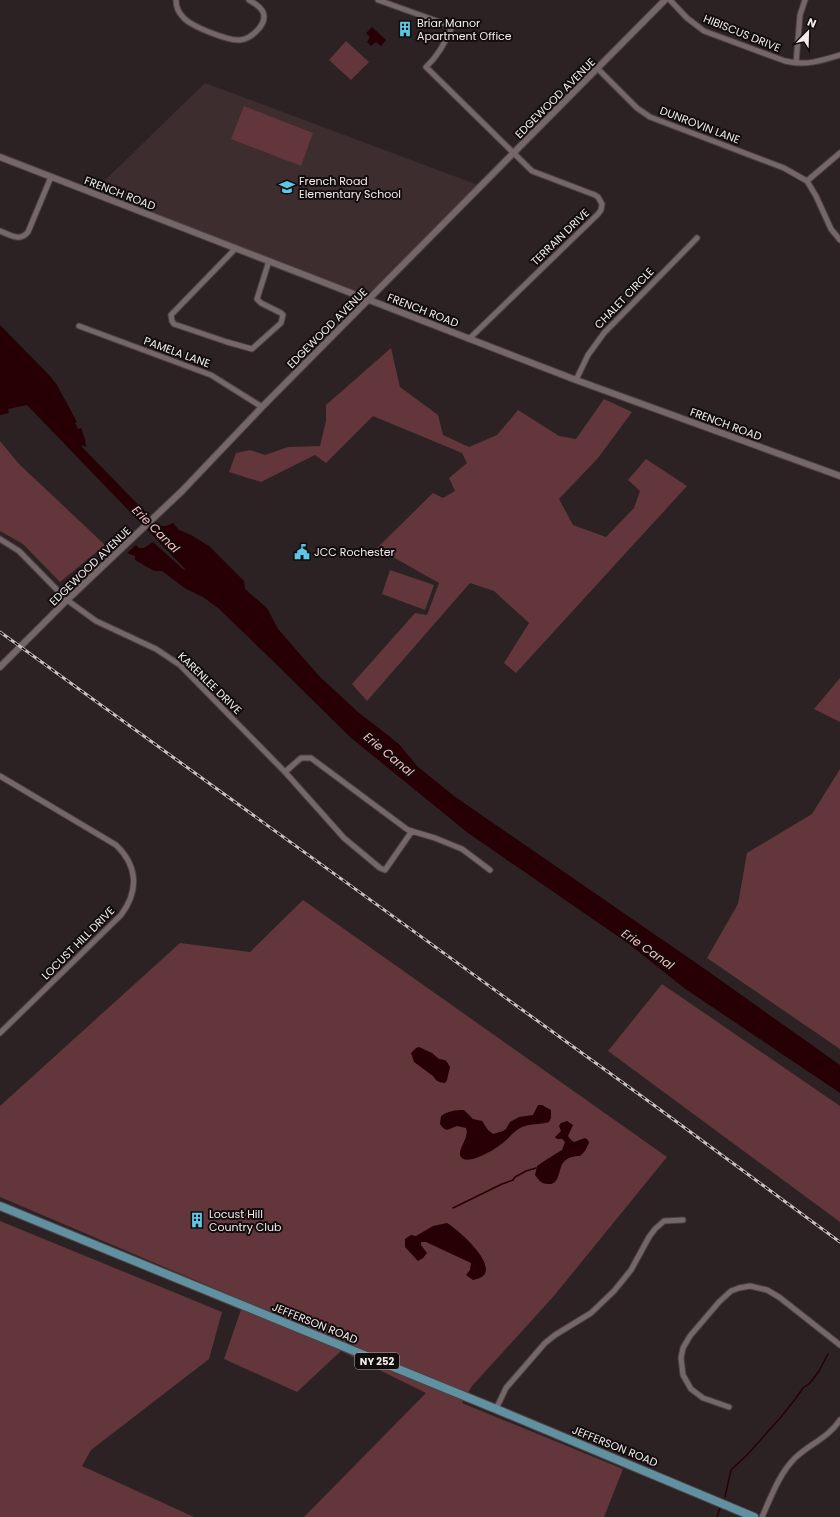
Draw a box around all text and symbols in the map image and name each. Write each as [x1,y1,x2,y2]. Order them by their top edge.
street label: HIBISCUS DRIVE [701,10,783,56]
north arrow [788,12,828,52]
text: N [805,14,819,32]
place label: Briar Manor Apartment Office [417,15,512,44]
building icon: Briar Manor Apartment Office [396,20,414,38]
street label: EDGEWOOD AVENUE [511,54,599,142]
street label: DUNROVIN LANE [658,102,742,148]
street label: FRENCH ROAD [82,172,158,214]
place label: French Road Elementary School [299,173,401,202]
school or university icon: French Road Elementary School [278,178,296,196]
street label: TERRAIN DRIVE [527,205,593,269]
street label: CHALET CIRCLE [591,264,657,332]
street label: EDGEWOOD AVENUE [283,284,371,372]
street label: FRENCH ROAD [385,289,461,331]
street label: PAMELA LANE [142,333,212,371]
street label: FRENCH ROAD [688,404,764,444]
water label: Erie Canal [129,502,184,557]
street label: EDGEWOOD AVENUE [46,523,134,609]
public building icon: JCC Rochester [293,543,311,561]
place label: JCC Rochester [314,544,395,560]
street label: KARENLEE DRIVE [174,648,246,718]
water label: Erie Canal [360,728,418,780]
street label: LOCUST HILL DRIVE [38,903,118,983]
water label: Erie Canal [618,925,678,973]
place label: Locust Hill Country Club [209,1206,282,1235]
building icon: Locust Hill Country Club [188,1211,206,1229]
street label: JEFFERSON ROAD [270,1298,360,1348]
road number: NY 252 [355,1353,399,1369]
street label: JEFFERSON ROAD [570,1421,660,1471]

